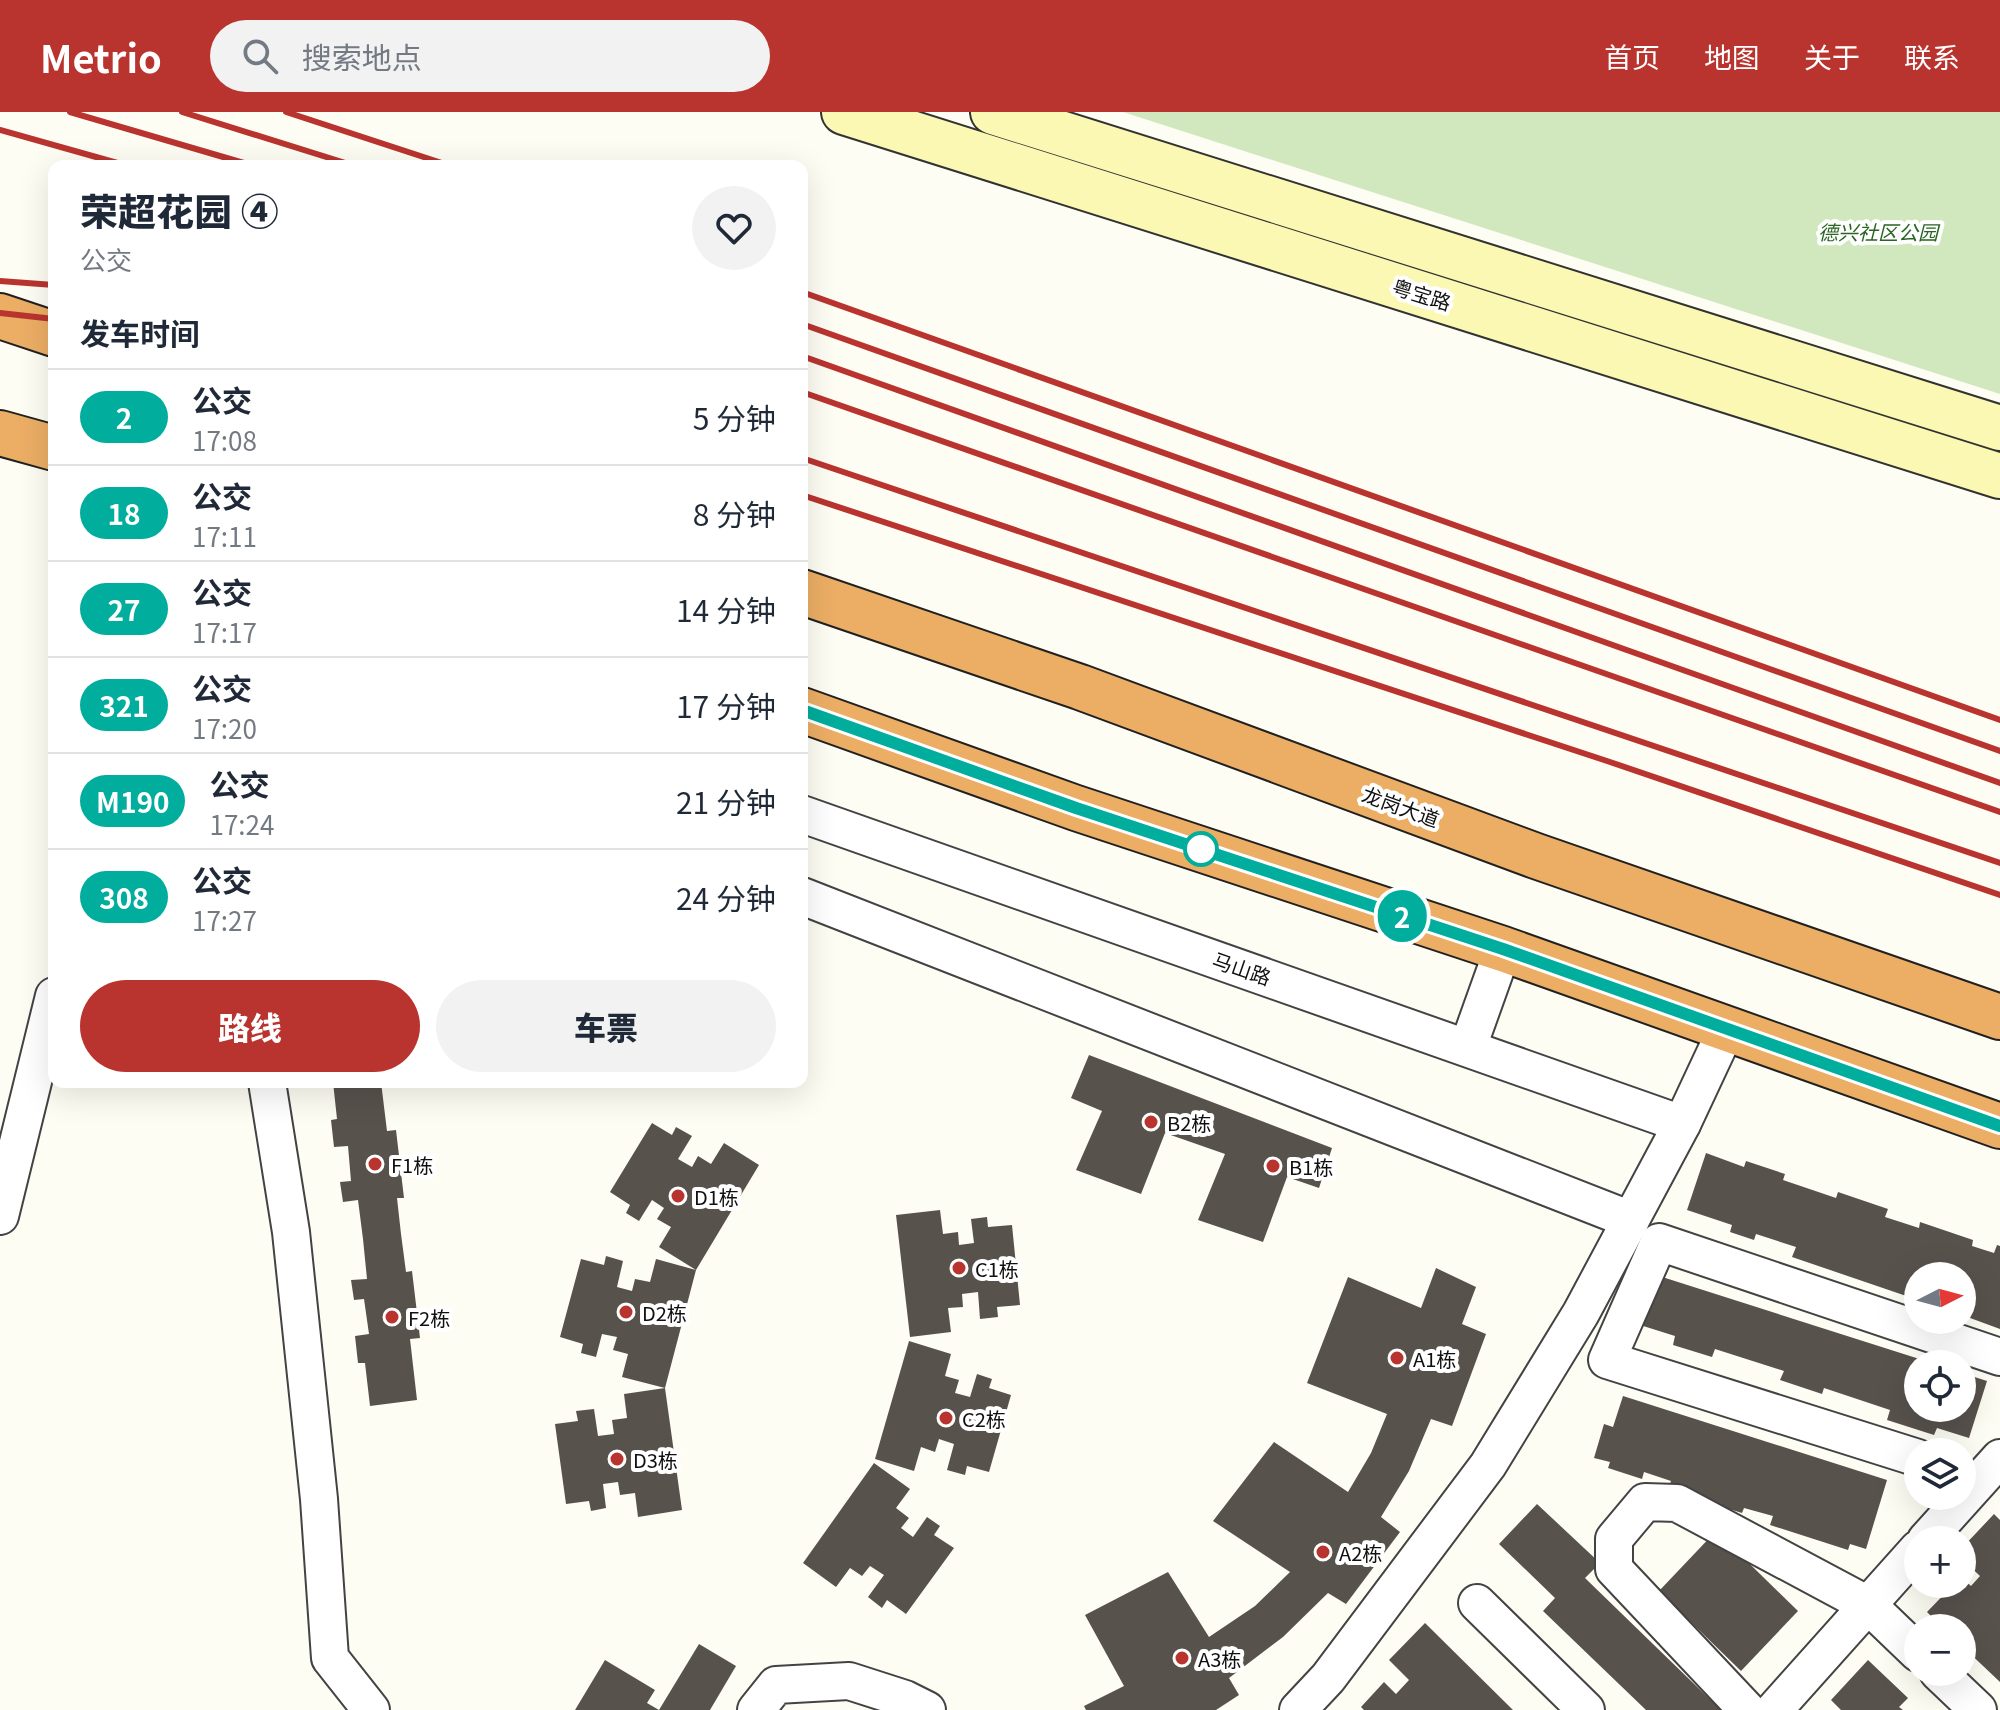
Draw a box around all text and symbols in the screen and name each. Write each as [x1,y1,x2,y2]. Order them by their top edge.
search box [210,20,770,92]
text: Metrio [40,29,162,84]
icon: search [238,34,282,78]
text: 搜索地点 [302,34,422,78]
text: 首页 [1604,36,1660,76]
text: 地图 [1704,36,1760,76]
text: 关于 [1804,36,1860,76]
text: 联系 [1904,36,1960,76]
text: 荣超花园 ④ [80,182,279,237]
button: heart [692,186,776,270]
park label: 德兴社区公园 [1818,217,1941,246]
text: 公交 [80,240,132,277]
street label: 粤宝路 [1389,271,1455,317]
text: 发车时间 [80,310,200,354]
text: 公交 [192,377,252,421]
text: 5 分钟 [693,395,776,439]
text: 2 [116,397,132,437]
text: 17:08 [192,421,257,458]
text: 公交 [192,473,252,517]
text: 8 分钟 [693,491,776,535]
text: 18 [107,493,141,533]
text: 17:11 [192,517,257,554]
text: 公交 [192,569,252,613]
text: 14 分钟 [676,587,776,631]
text: 27 [107,589,141,629]
text: 17:17 [192,613,257,650]
text: 公交 [192,665,252,709]
text: 17 分钟 [676,683,776,727]
text: 321 [99,685,149,725]
text: 17:20 [192,709,257,746]
text: 公交 [209,761,269,805]
text: 21 分钟 [676,779,776,823]
street label: 龙岗大道 [1358,779,1444,833]
text: M190 [96,781,169,821]
text: 17:24 [209,805,274,842]
unlabelled marker [1184,832,1218,866]
text: 公交 [192,857,252,901]
text: 24 分钟 [676,875,776,919]
text: 308 [99,877,149,917]
line badge: 2 [1376,890,1428,942]
text: 2 [1394,896,1410,936]
text: 17:27 [192,901,257,938]
street label: 马山路 [1209,945,1275,991]
button: 路线 [80,980,420,1072]
button: 车票 [436,980,776,1072]
place label: B2栋 [1167,1108,1211,1137]
marker: B2栋 [1142,1113,1160,1131]
place label: F1栋 [391,1150,433,1179]
place label: B1栋 [1289,1152,1333,1181]
marker: F1栋 [366,1155,384,1173]
marker: B1栋 [1264,1157,1282,1175]
place label: D1栋 [694,1182,739,1211]
marker: D1栋 [669,1187,687,1205]
place label: C1栋 [975,1254,1019,1283]
marker: C1栋 [950,1259,968,1277]
north arrow [1904,1262,1976,1334]
map controls [1904,1262,1976,1686]
place label: D2栋 [642,1298,687,1327]
place label: F2栋 [408,1303,450,1332]
marker: D2栋 [617,1303,635,1321]
marker: F2栋 [383,1308,401,1326]
place label: A1栋 [1413,1344,1456,1373]
marker: A1栋 [1388,1349,1406,1367]
button: locate [1904,1350,1976,1422]
place label: C2栋 [962,1404,1006,1433]
marker: C2栋 [937,1409,955,1427]
button: layers [1904,1438,1976,1510]
place label: D3栋 [633,1445,678,1474]
marker: D3栋 [608,1450,626,1468]
button: + [1904,1526,1976,1598]
place label: A2栋 [1339,1538,1382,1567]
marker: A2栋 [1314,1543,1332,1561]
button: − [1904,1614,1976,1686]
place label: A3栋 [1198,1644,1241,1673]
marker: A3栋 [1173,1649,1191,1667]

